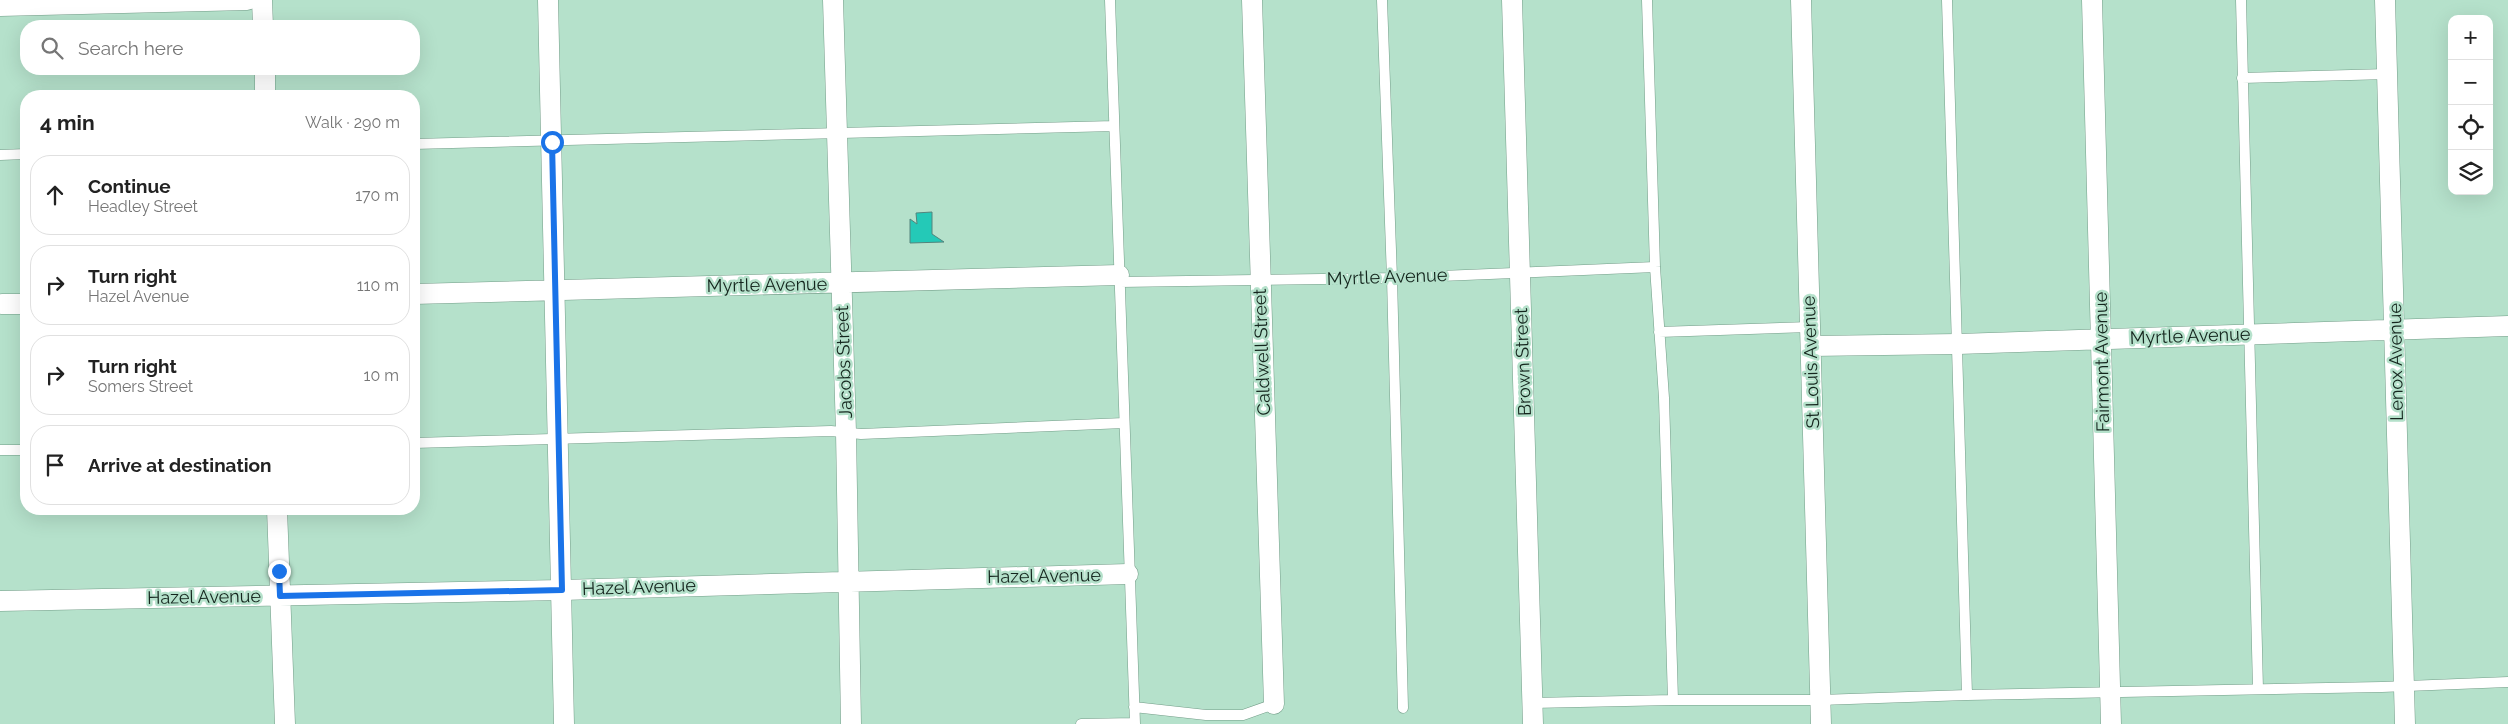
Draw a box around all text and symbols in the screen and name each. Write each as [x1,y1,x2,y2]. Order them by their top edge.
map controls [2448,15,2493,195]
button: + [2448,15,2493,60]
search box [20,20,420,75]
icon: search [38,34,66,62]
text: Search here [78,37,184,59]
button: − [2448,60,2493,105]
button: locate [2448,105,2493,150]
text: 4 min [40,110,95,135]
text: Walk · 290 m [305,113,400,132]
route start [541,131,564,154]
button: layers [2448,150,2493,195]
text: Continue [88,175,171,197]
icon: ahead [41,181,69,209]
text: 170 m [355,186,399,205]
text: Headley Street [88,197,198,216]
street label: Myrtle Avenue [1326,264,1448,289]
text: Turn right [88,265,177,287]
icon: right [41,271,69,299]
street label: Myrtle Avenue [707,273,828,296]
text: 110 m [357,276,399,295]
text: Hazel Avenue [88,287,189,306]
street label: Caldwell Street [1249,288,1274,416]
street label: Fairmont Avenue [2090,291,2113,432]
street label: St Louis Avenue [1798,295,1823,429]
street label: Lenox Avenue [2384,302,2407,421]
street label: Jacobs Street [831,305,856,419]
street label: Brown Street [1510,308,1535,416]
street label: Myrtle Avenue [2129,323,2251,348]
text: Turn right [88,355,177,377]
icon: right [41,361,69,389]
text: 10 m [364,366,399,385]
text: Somers Street [88,377,193,396]
icon: arrive [41,451,69,479]
text: Arrive at destination [88,454,272,476]
route end [268,560,291,583]
street label: Hazel Avenue [987,564,1101,587]
street label: Hazel Avenue [582,574,697,599]
street label: Hazel Avenue [147,585,261,608]

